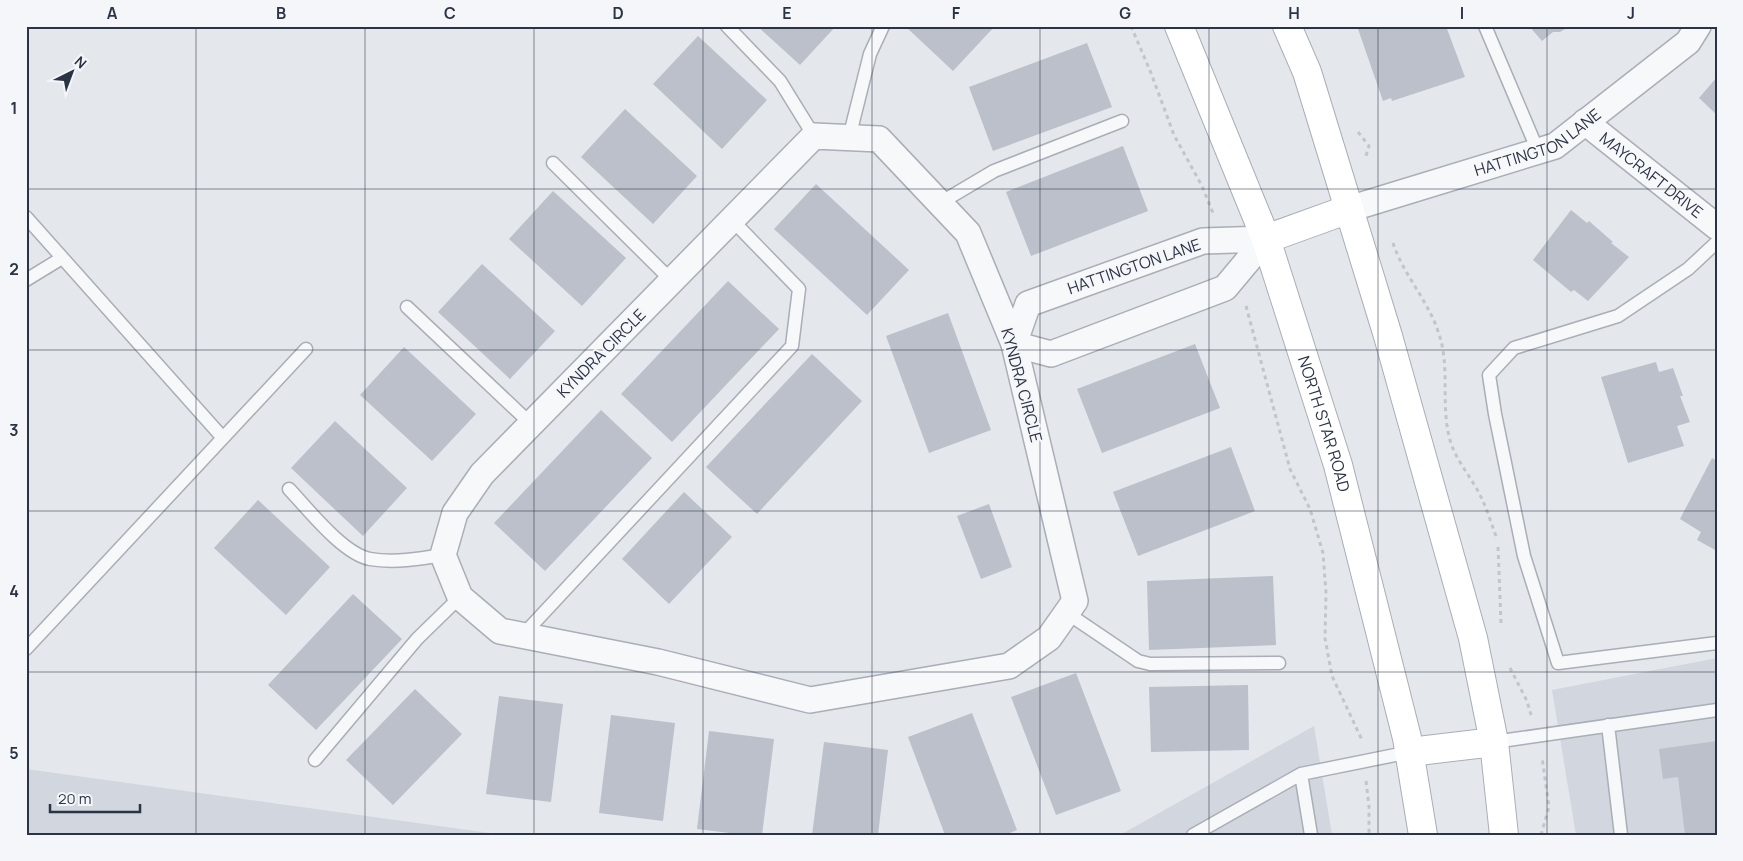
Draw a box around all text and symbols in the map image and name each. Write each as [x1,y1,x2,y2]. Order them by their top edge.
text: A [107,2,118,24]
text: B [276,2,286,24]
text: C [444,2,456,24]
text: D [612,2,624,24]
text: E [782,2,792,24]
text: F [952,2,961,24]
text: G [1119,2,1131,24]
text: H [1288,2,1300,24]
text: I [1460,2,1464,24]
text: J [1627,2,1635,24]
north arrow [48,48,98,98]
text: N [71,52,91,72]
text: 1 [10,97,18,119]
street label: HATTINGTON LANE [1471,103,1605,181]
street label: MAYCRAFT DRIVE [1595,127,1708,223]
street label: HATTINGTON LANE [1064,233,1204,299]
text: 2 [9,258,19,280]
street label: KYNDRA CIRCLE [552,304,650,402]
street label: KYNDRA CIRCLE [996,325,1048,445]
street label: NORTH STAR ROAD [1293,353,1355,494]
text: 3 [9,419,19,441]
text: 4 [9,580,19,602]
text: 5 [9,742,19,764]
scale bar [50,781,140,813]
text: 20 m [58,788,91,809]

